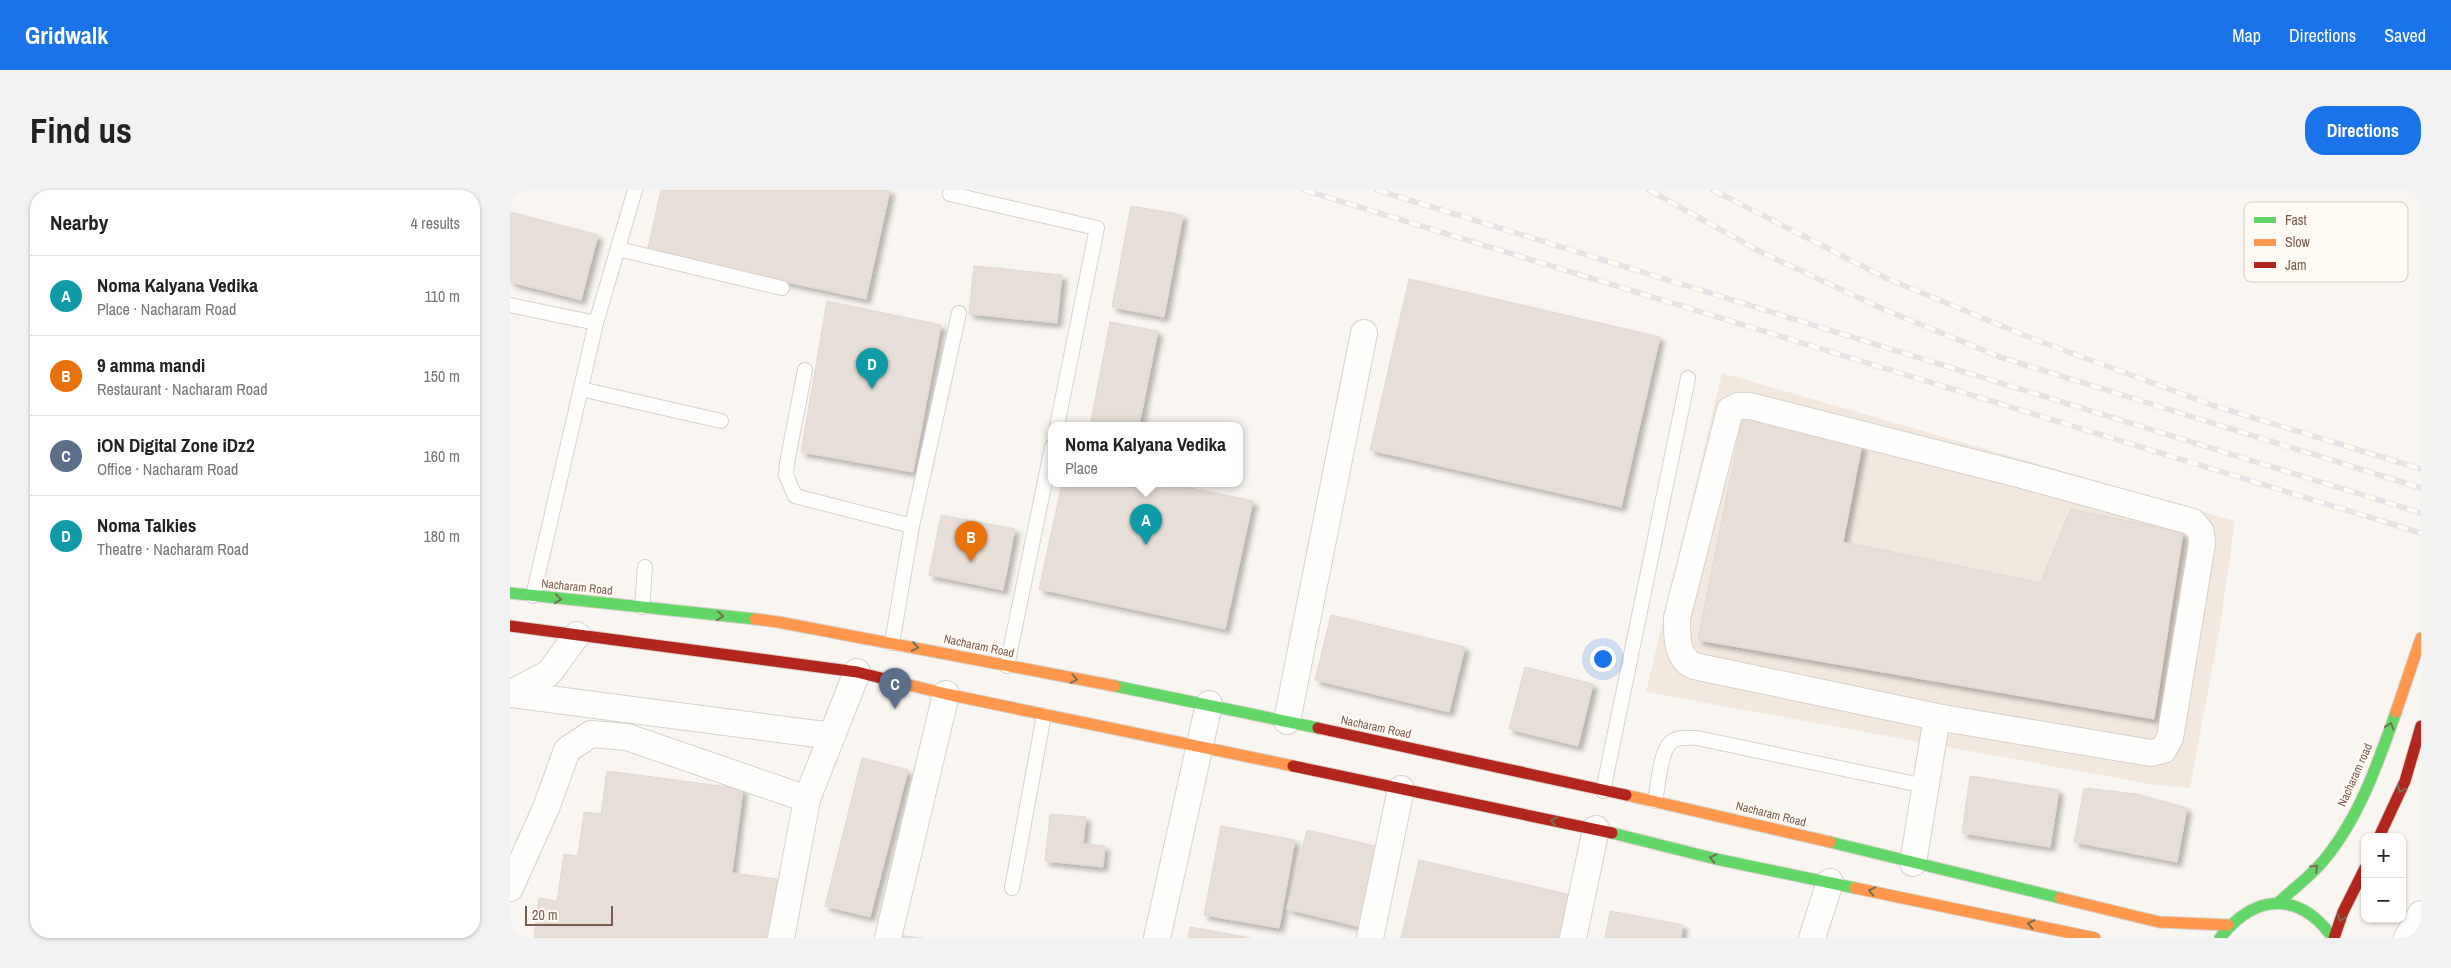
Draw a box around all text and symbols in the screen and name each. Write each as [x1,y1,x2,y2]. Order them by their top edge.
text: Gridwalk [25,19,108,51]
text: Map [2232,23,2261,48]
text: Directions [2289,23,2356,48]
text: Saved [2384,23,2426,48]
button: Directions [2305,106,2421,155]
text: Find us [30,107,132,154]
legend [2244,202,2408,282]
text: Nearby [50,208,108,237]
text: Fast [2285,211,2307,229]
text: 4 results [410,212,460,234]
text: Slow [2285,233,2311,251]
text: Jam [2285,256,2307,274]
text: Noma Kalyana Vedika [97,272,258,298]
text: A [61,285,71,307]
text: 110 m [424,285,460,307]
text: Place · Nacharam Road [97,298,236,320]
pin: D [856,348,888,389]
text: 9 amma mandi [97,352,205,378]
text: B [61,365,71,387]
text: 150 m [424,365,460,387]
text: Restaurant · Nacharam Road [97,378,268,400]
popup [1048,422,1243,487]
text: Noma Kalyana Vedika [1065,431,1226,457]
text: iON Digital Zone iDz2 [97,432,255,458]
text: C [61,445,71,467]
text: 160 m [424,445,460,467]
text: Place [1065,457,1098,479]
text: Office · Nacharam Road [97,458,238,480]
pin: A [1130,504,1162,545]
text: Noma Talkies [97,512,196,538]
pin: B [955,521,987,562]
text: D [61,525,71,547]
text: 180 m [424,525,460,547]
text: Theatre · Nacharam Road [97,538,249,560]
street label: Nacharam Road [541,575,613,599]
one-way arrow [555,593,563,604]
one-way arrow [716,610,724,621]
street label: Nacharam Road [942,631,1016,661]
one-way arrow [910,642,919,652]
your location [1590,646,1616,672]
pin: C [879,668,911,709]
one-way arrow [1070,673,1079,684]
street label: Nacharam Road [1339,712,1413,742]
one-way arrow [2384,722,2394,730]
street label: Nacharam road [2334,741,2376,809]
one-way arrow [2397,784,2407,793]
street label: Nacharam Road [1734,798,1808,830]
one-way arrow [1550,816,1559,827]
map controls [2361,833,2406,923]
button: + [2361,833,2406,878]
one-way arrow [1708,853,1717,864]
one-way arrow [2309,865,2318,874]
button: − [2361,878,2406,923]
one-way arrow [1867,886,1876,897]
scale bar [525,903,612,926]
text: 20 m [532,906,558,924]
one-way arrow [2337,913,2347,922]
one-way arrow [2026,919,2035,930]

